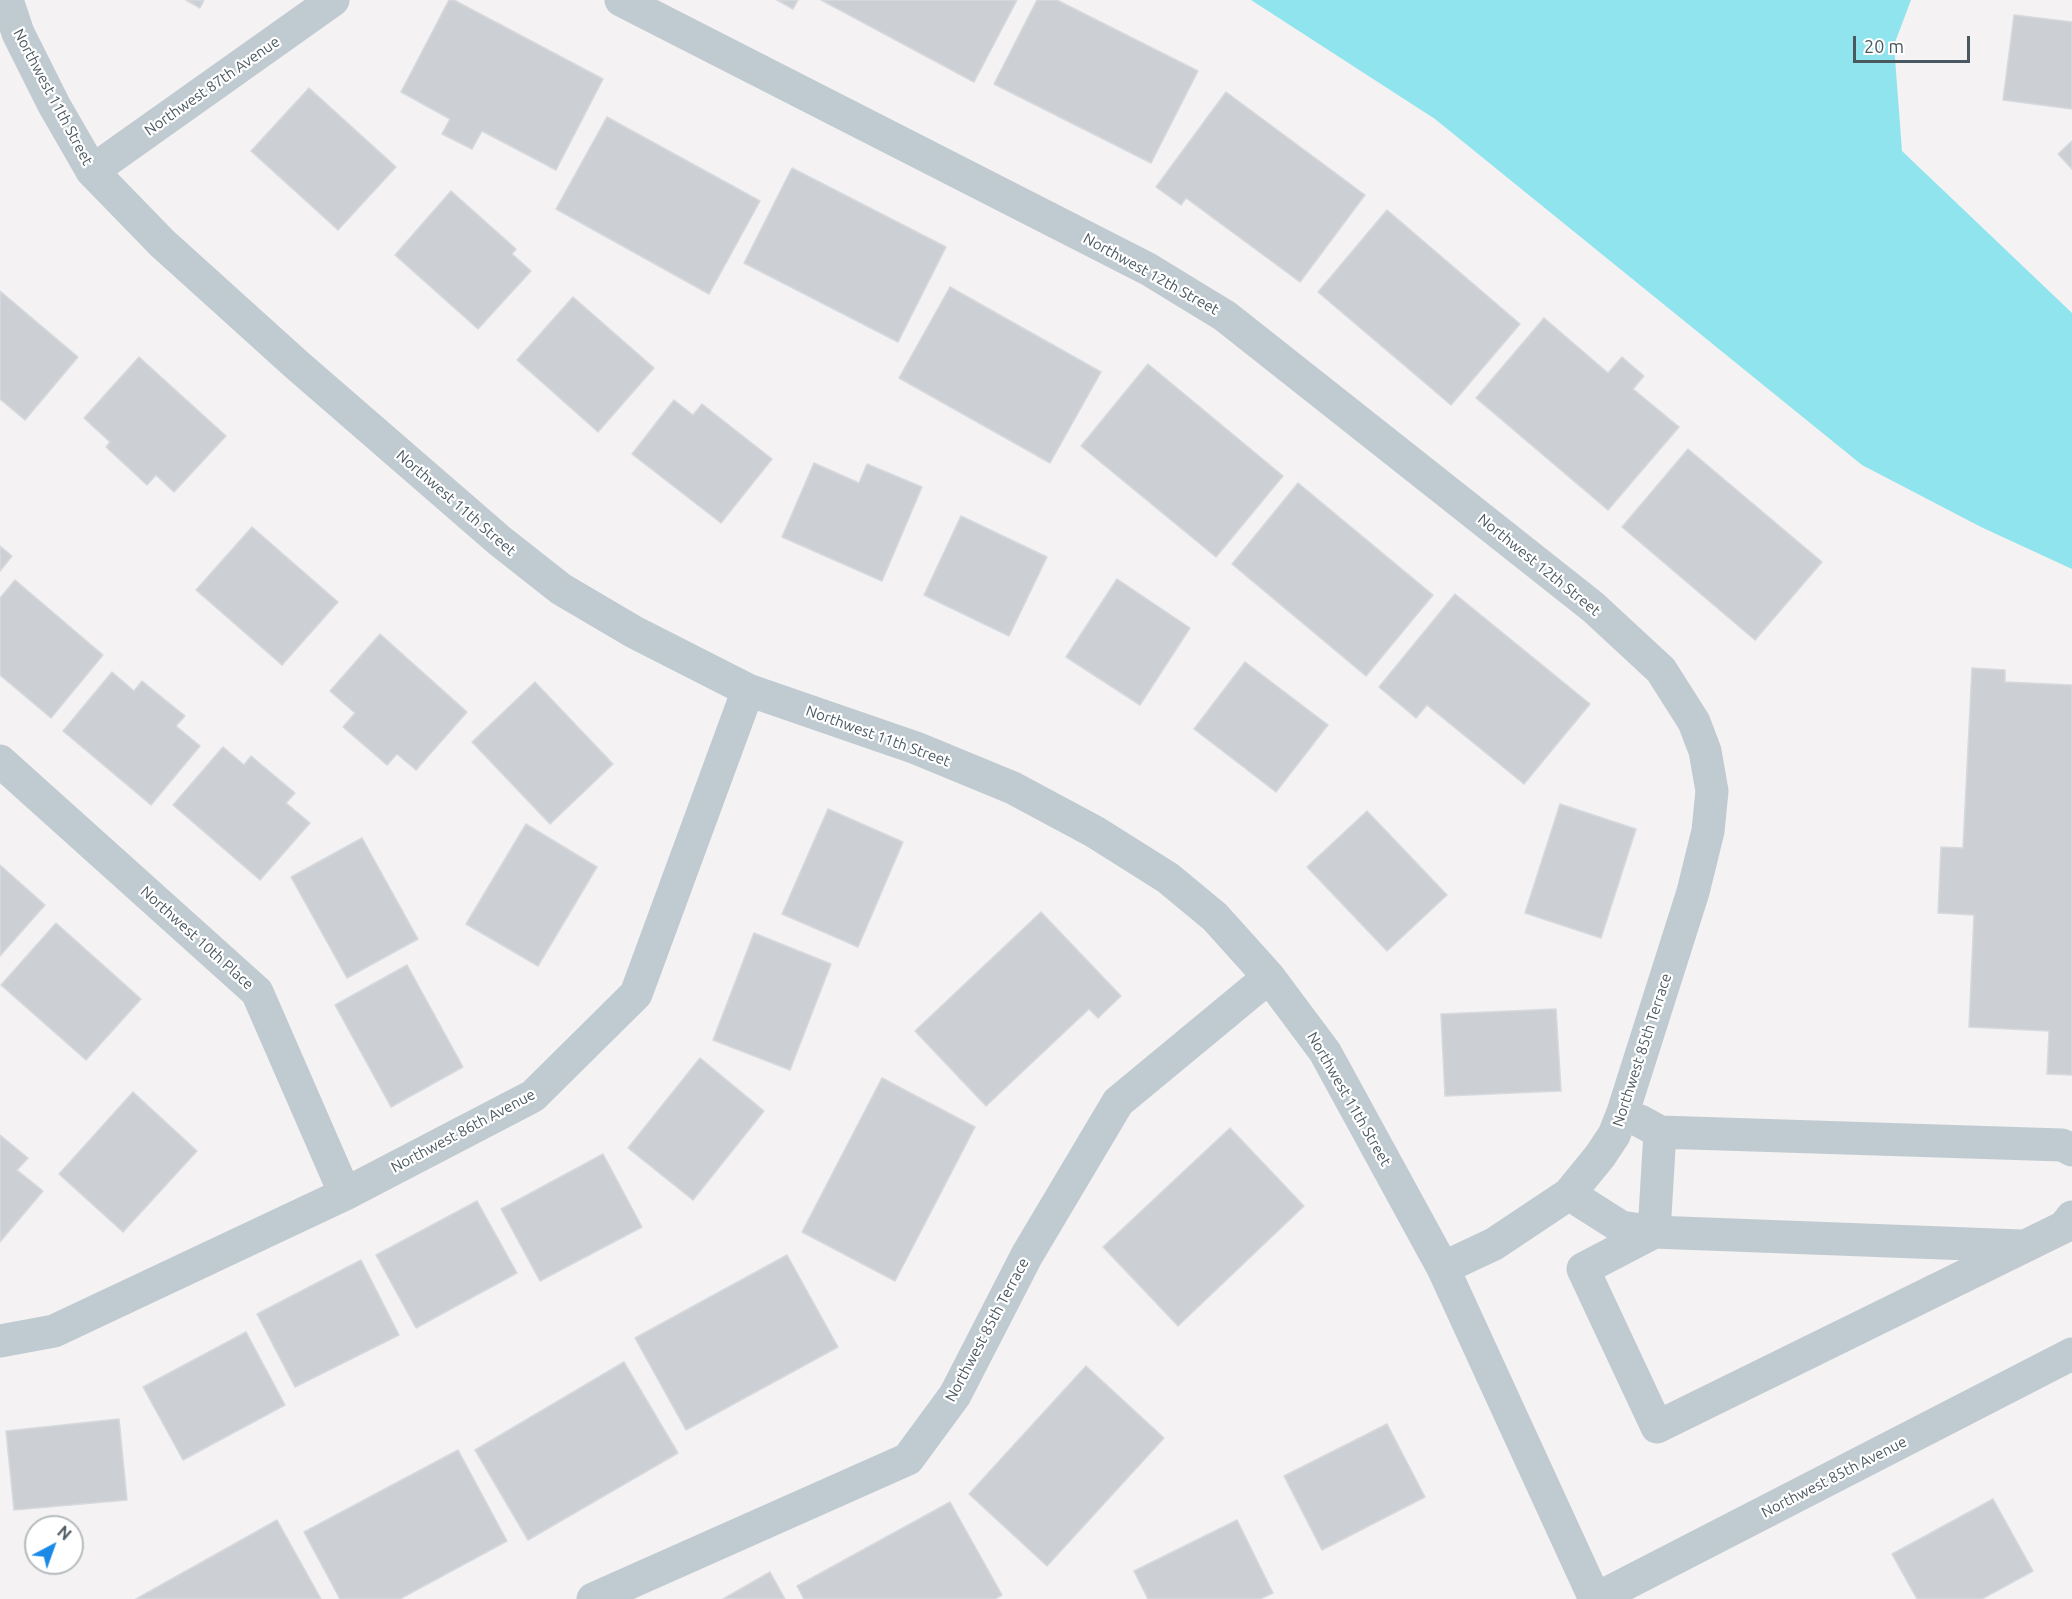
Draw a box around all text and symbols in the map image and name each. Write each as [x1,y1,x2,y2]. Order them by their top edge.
scale bar [1856,24,1973,62]
street label: Northwest 11th Street [9,26,97,168]
street label: Northwest 87th Avenue [141,33,283,139]
text: 20 m [1864,36,1904,56]
street label: Northwest 12th Street [1080,229,1222,319]
street label: Northwest 11th Street [393,446,519,560]
street label: Northwest 12th Street [1474,510,1604,620]
street label: Northwest 11th Street [803,702,953,770]
street label: Northwest 10th Place [137,882,257,994]
street label: Northwest 85th Terrace [1609,971,1675,1129]
street label: Northwest 11th Street [1303,1029,1395,1169]
street label: Northwest 86th Avenue [388,1085,538,1177]
street label: Northwest 85th Terrace [941,1255,1033,1405]
street label: Northwest 85th Avenue [1758,1433,1910,1521]
north arrow [24,1515,84,1575]
text: N [54,1522,75,1544]

